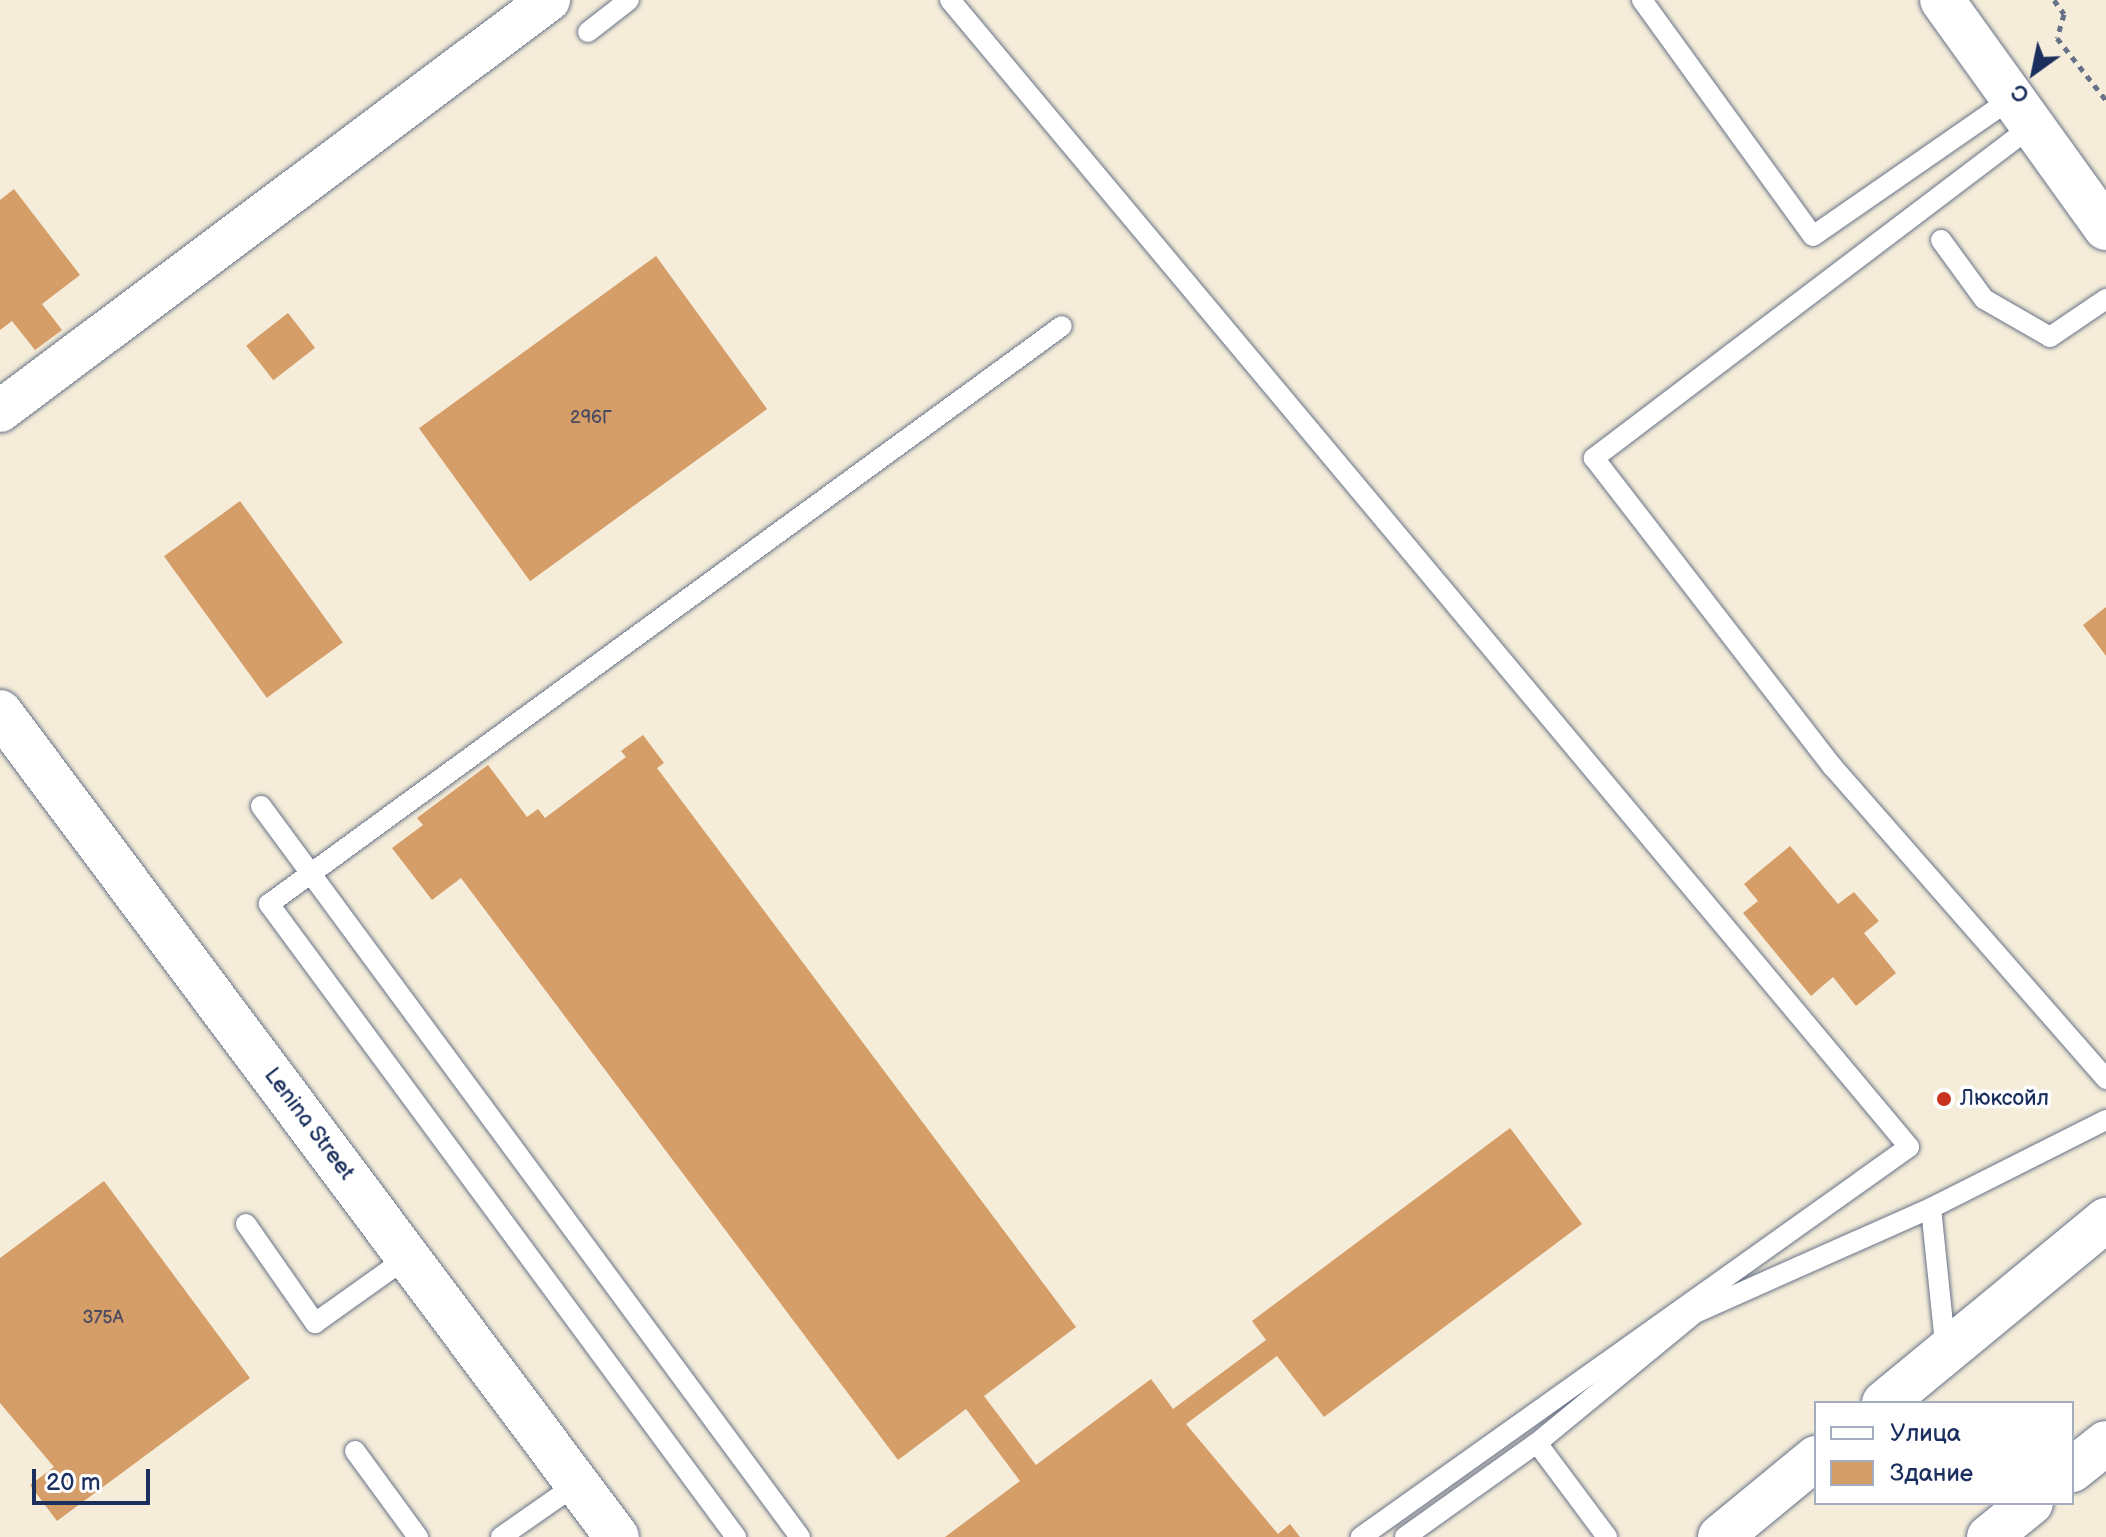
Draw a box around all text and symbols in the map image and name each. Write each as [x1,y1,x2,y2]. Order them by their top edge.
north arrow [1994,32,2074,112]
text: С [2007,77,2034,108]
house number: 296Г [570,407,612,429]
street label: Lenina Street [258,1063,360,1185]
place label: Люксойл [1960,1086,2049,1112]
marker: Люксойл [1935,1090,1953,1108]
house number: 375А [82,1307,124,1329]
legend [1814,1401,2074,1505]
text: Улица [1890,1419,1961,1448]
scale bar [36,1453,154,1503]
text: Здание [1890,1459,1973,1488]
text: 20 m [46,1468,101,1497]

